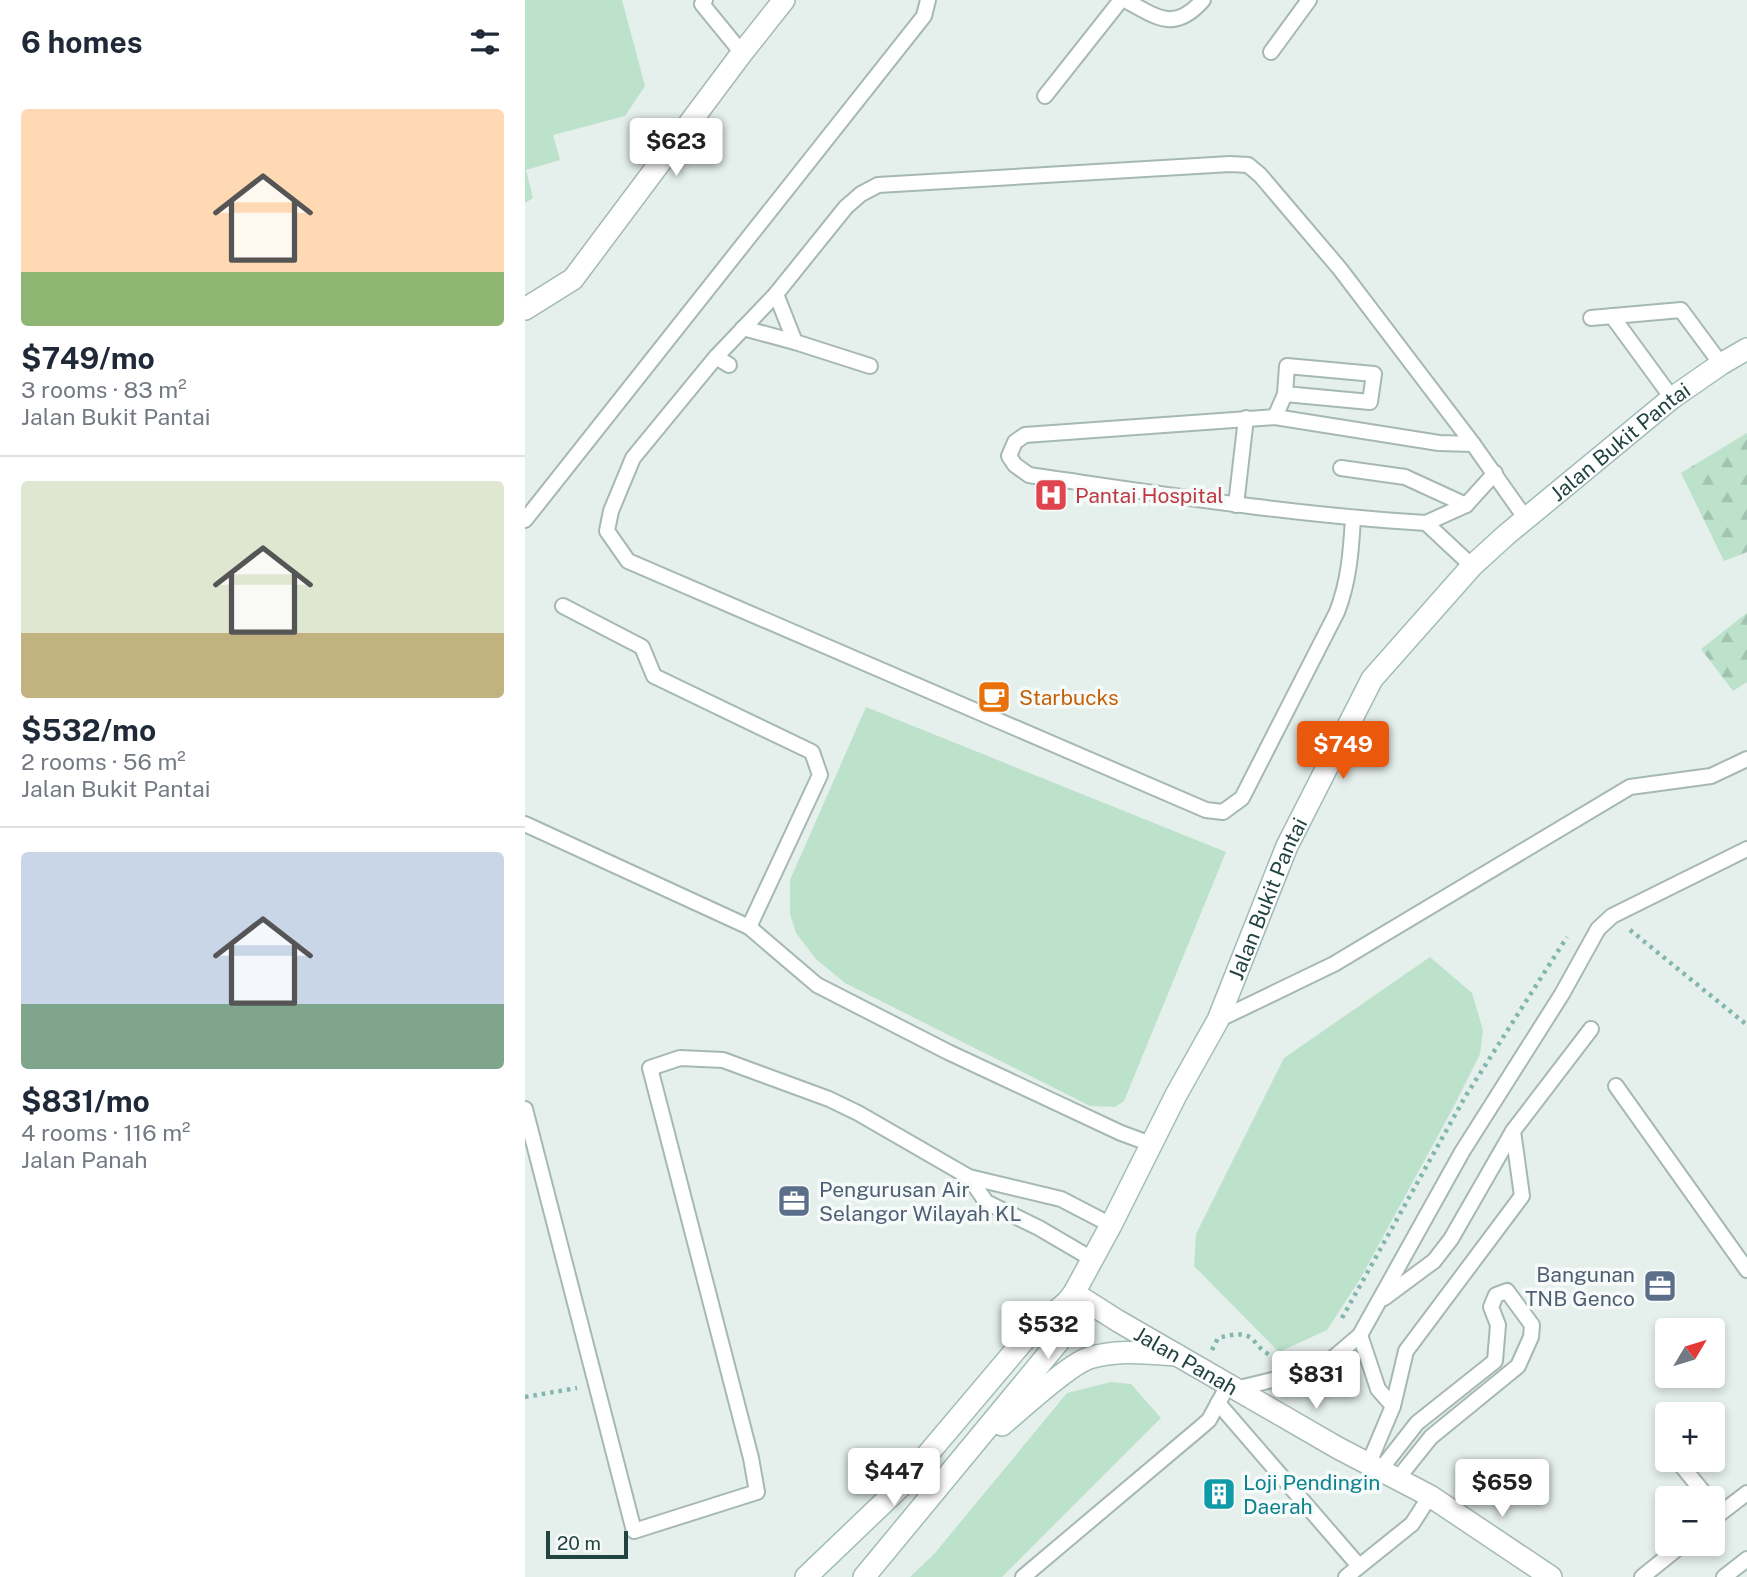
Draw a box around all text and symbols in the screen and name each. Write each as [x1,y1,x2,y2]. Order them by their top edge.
icon: filters [466,23,504,61]
text: 6 homes [21,24,143,60]
pin: $623 [635,118,717,178]
text: $623 [646,127,706,154]
icon: home [200,155,326,281]
text: $749/mo [21,340,155,376]
text: 3 rooms · 83 m² [21,376,187,403]
street label: Jalan Bukit Pantai [1545,377,1695,506]
text: Jalan Bukit Pantai [21,403,210,430]
hospital icon: Pantai Hospital [1032,476,1070,514]
place label: Pantai Hospital [1075,483,1224,508]
icon: home [200,527,326,653]
cafe icon: Starbucks [975,678,1013,716]
place label: Starbucks [1019,685,1119,710]
text: $532/mo [21,712,156,748]
pin: $749 [1302,722,1384,781]
text: $749 [1313,730,1373,757]
text: 2 rooms · 56 m² [21,748,186,775]
text: Jalan Bukit Pantai [21,775,210,802]
street label: Jalan Bukit Pantai [1223,813,1312,983]
icon: home [200,898,326,1024]
text: $831/mo [21,1083,150,1119]
text: 4 rooms · 116 m² [21,1119,190,1146]
text: Jalan Panah [21,1146,147,1173]
place label: Pengurusan Air Selangor Wilayah KL [819,1177,1022,1226]
office icon: Pengurusan Air Selangor Wilayah KL [775,1182,813,1220]
place label: Bangunan TNB Genco [1525,1262,1635,1311]
office icon: Bangunan TNB Genco [1641,1267,1679,1305]
pin: $532 [1007,1302,1089,1361]
text: $532 [1017,1310,1079,1337]
north arrow [1655,1318,1725,1388]
map controls [1655,1318,1725,1556]
street label: Jalan Panah [1130,1321,1243,1400]
pin: $831 [1275,1352,1357,1411]
text: $831 [1288,1360,1344,1387]
button: + [1655,1402,1725,1472]
pin: $447 [853,1448,935,1508]
text: $447 [864,1457,924,1484]
pin: $659 [1461,1460,1543,1519]
text: $659 [1471,1468,1533,1495]
place label: Loji Pendingin Daerah [1243,1470,1380,1519]
building icon: Loji Pendingin Daerah [1200,1475,1238,1513]
button: − [1655,1486,1725,1556]
scale bar [546,1528,628,1560]
text: 20 m [557,1532,601,1554]

